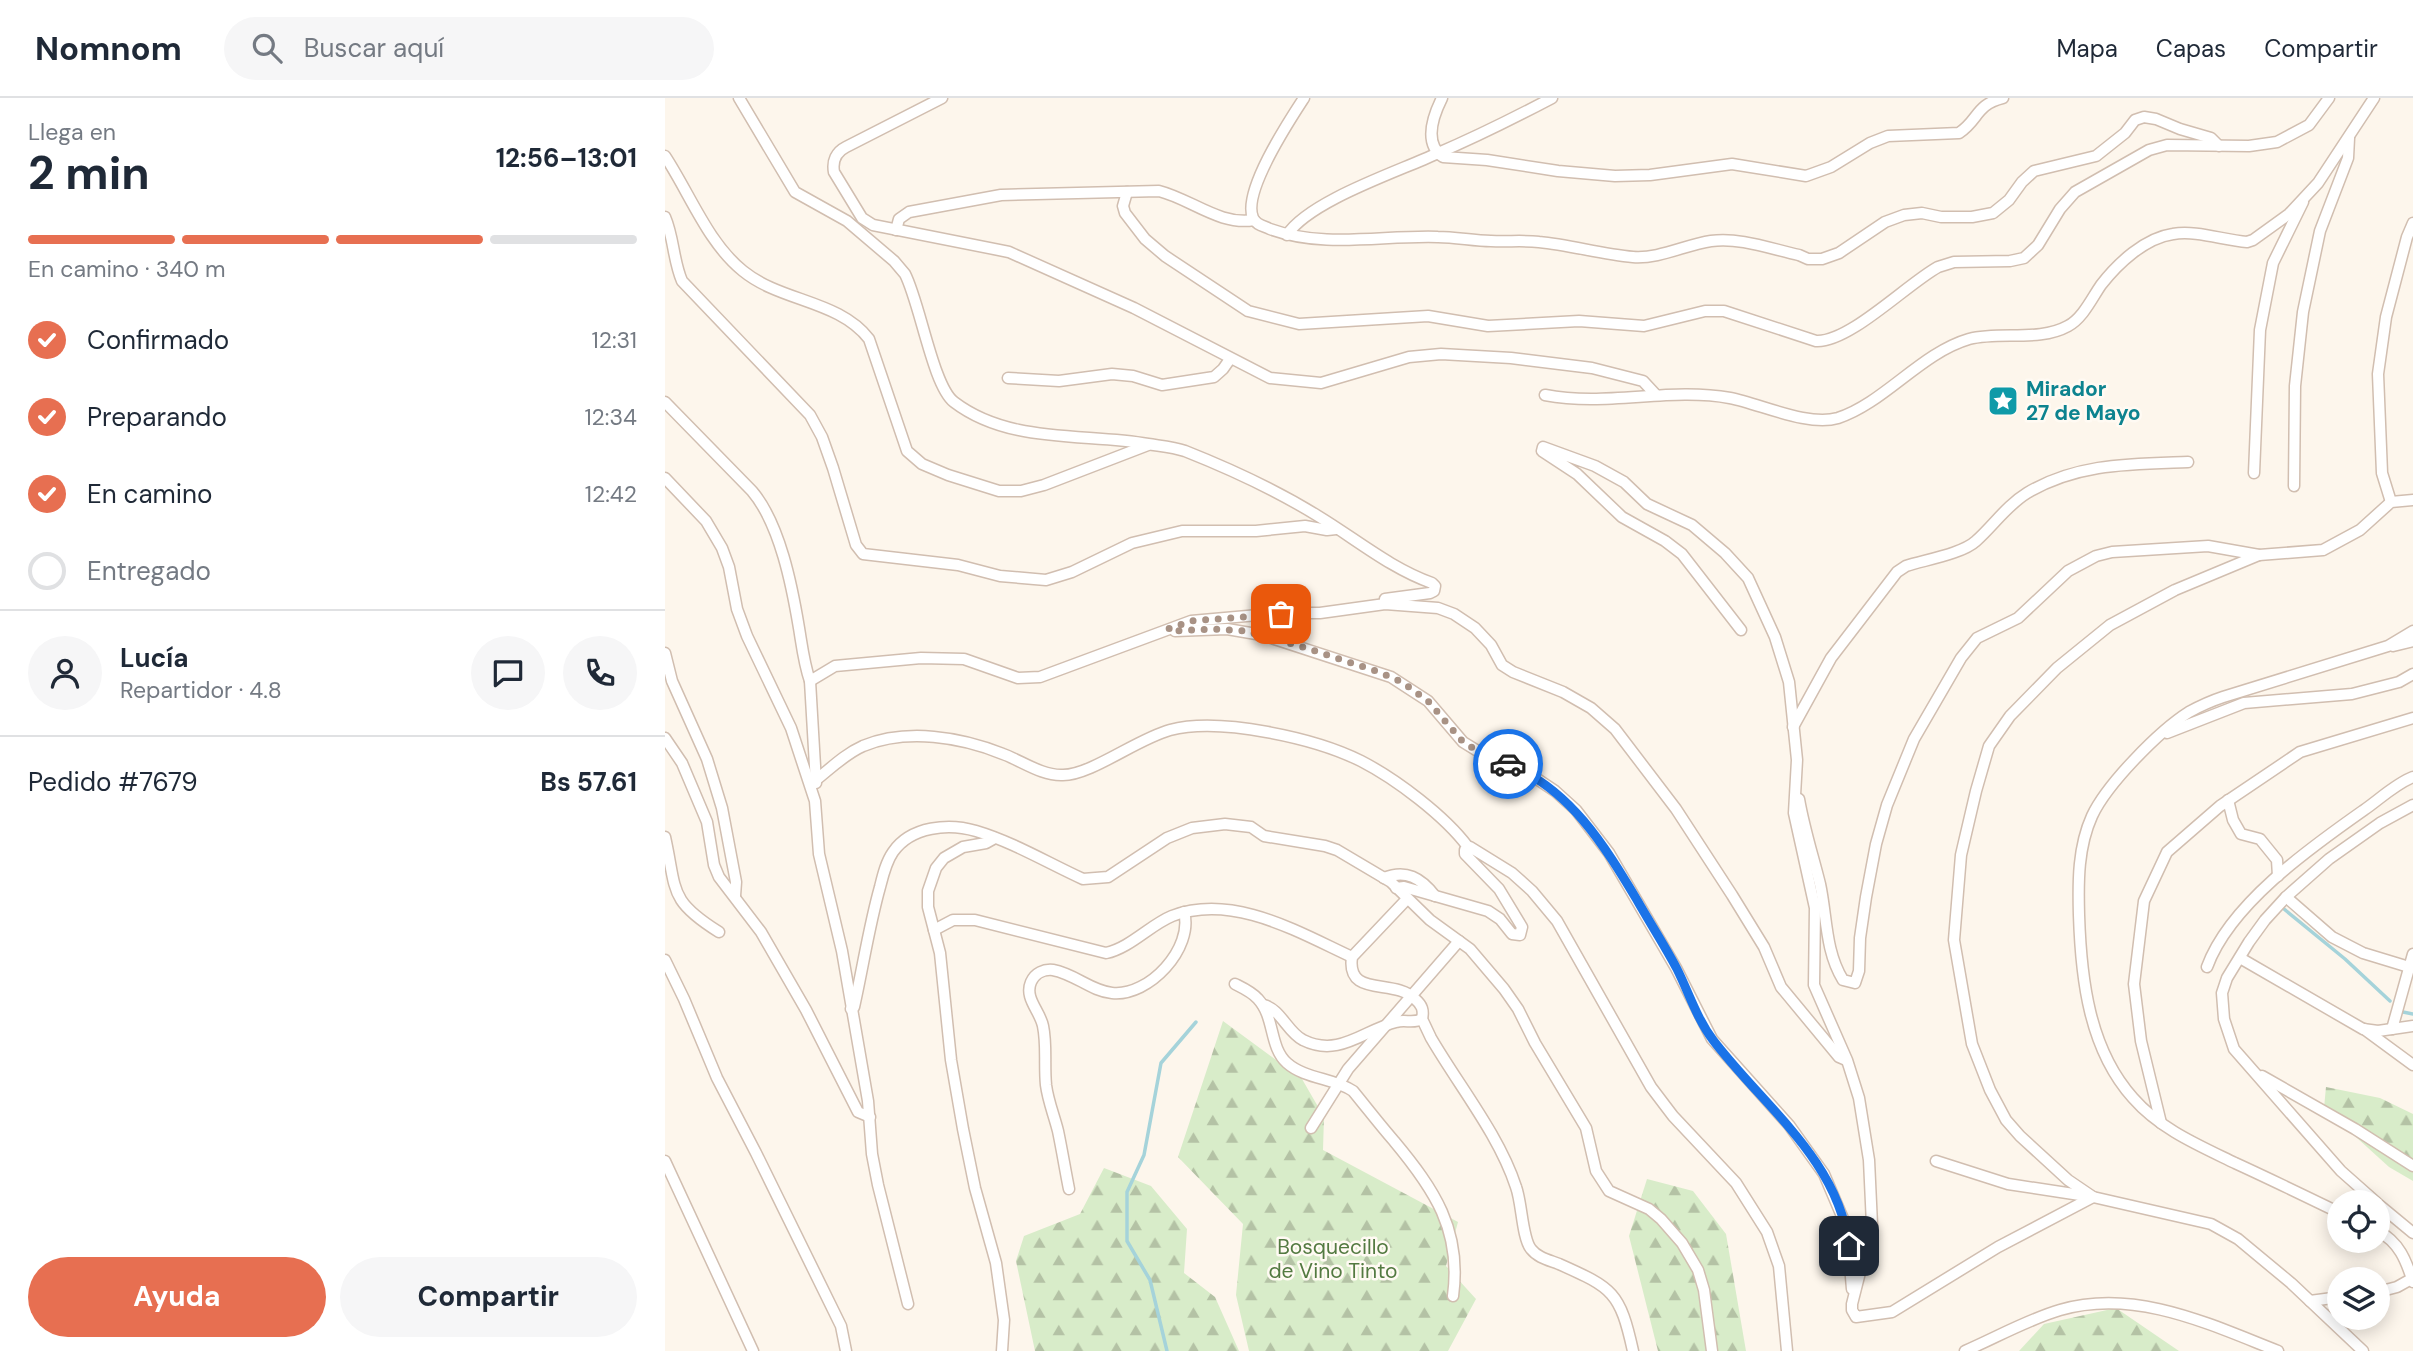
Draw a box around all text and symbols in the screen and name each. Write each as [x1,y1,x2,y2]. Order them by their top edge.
search box [224,17,714,80]
text: Nomnom [35,27,182,70]
icon: search [248,29,286,67]
text: Buscar aquí [304,31,444,65]
text: Mapa [2056,33,2118,64]
text: Capas [2156,33,2226,64]
text: Compartir [2264,33,2378,64]
text: Llega en [28,117,116,147]
text: 12:56–13:01 [496,141,637,175]
text: 2 min [28,143,150,203]
text: En camino · 340 m [28,254,226,284]
icon: check [28,321,66,359]
text: Confirmado [87,323,229,357]
text: 12:31 [592,325,637,355]
place label: Mirador 27 de Mayo [2026,375,2141,427]
place icon: Mirador 27 de Mayo [1986,384,2020,418]
icon: check [28,398,66,436]
text: Preparando [87,400,227,434]
text: 12:34 [584,402,637,432]
icon: check [28,475,66,513]
text: En camino [87,477,212,511]
text: 12:42 [585,479,637,509]
text: Entregado [87,554,211,588]
pin [1251,584,1311,644]
icon: bag [1262,595,1300,633]
button: person [28,636,102,710]
button: chat [471,636,545,710]
button: phone [563,636,637,710]
text: Lucía [120,641,188,675]
text: Repartidor · 4.8 [120,675,282,705]
courier [1473,729,1543,799]
icon: car [1489,745,1527,783]
text: Pedido #7679 [28,765,198,799]
text: Bs 57.61 [540,765,637,799]
map controls [2327,1190,2390,1330]
button: locate [2327,1190,2390,1253]
pin [1819,1216,1879,1276]
icon: home [1830,1227,1868,1265]
park label: Bosquecillo de Vino Tinto [1268,1233,1398,1285]
button: Ayuda [28,1257,326,1337]
button: Compartir [340,1257,637,1337]
button: layers [2327,1267,2390,1330]

